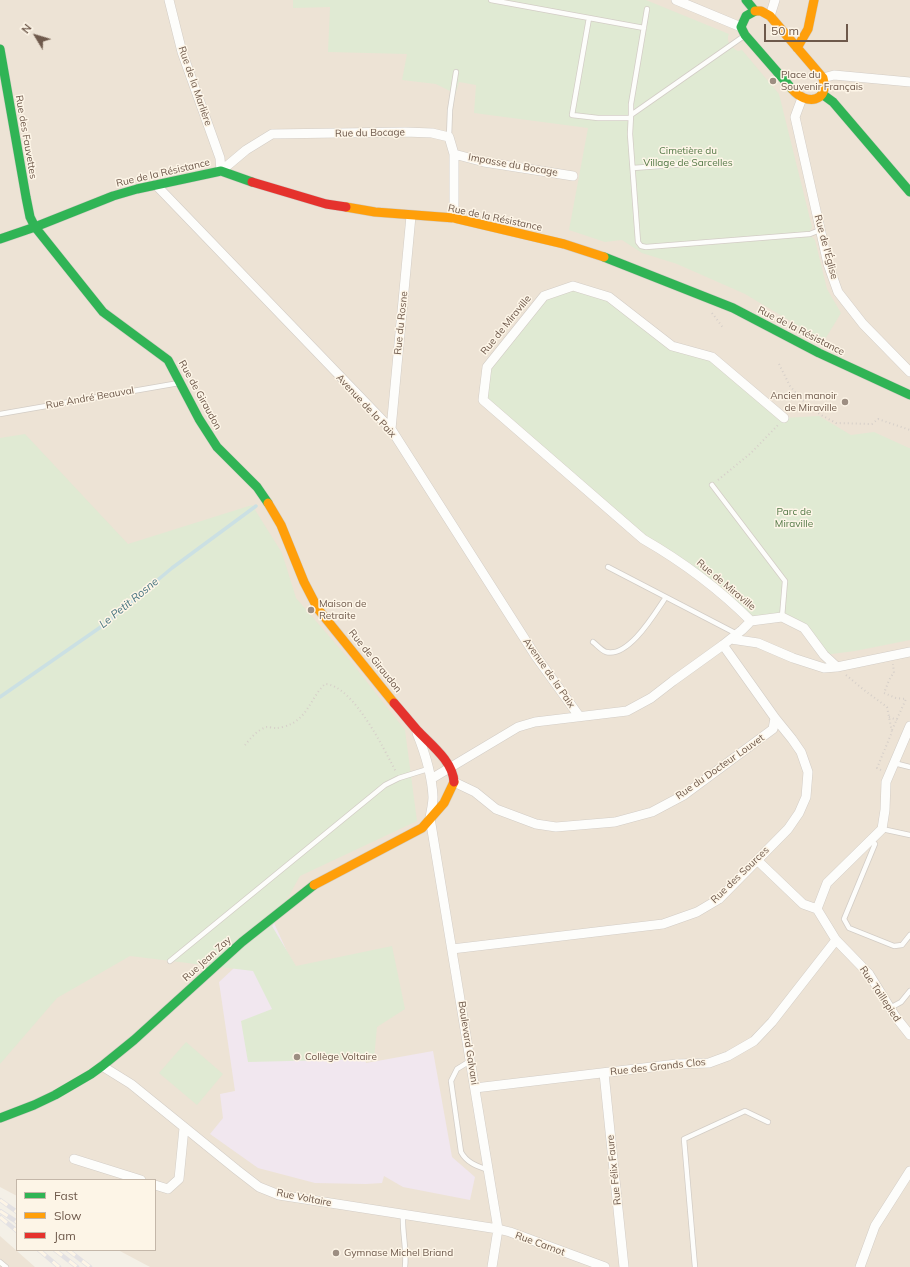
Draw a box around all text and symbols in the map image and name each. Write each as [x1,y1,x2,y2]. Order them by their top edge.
north arrow [16,16,56,56]
scale bar [766,16,850,42]
text: N [18,21,35,36]
text: 50 m [771,23,799,38]
street label: Rue de la Marlière [176,45,214,127]
place label: Place du Souvenir Français [781,69,863,92]
marker: Place du Souvenir Français [768,76,778,86]
street label: Rue des Fauvettes [13,94,39,180]
street label: Rue du Bocage [335,126,405,140]
park label: Cimetière du Village de Sarcelles [643,145,733,168]
street label: Impasse du Bocage [467,151,559,179]
street label: Rue de la Résistance [115,156,211,190]
street label: Rue de la Résistance [447,202,543,234]
street label: Rue de l'Église [812,213,840,281]
street label: Rue du Rosne [392,291,410,355]
street label: Rue de Miraville [478,293,534,357]
street label: Rue de la Résistance [756,304,846,358]
street label: Rue de Giraudon [176,358,224,432]
street label: Avenue de la Paix [333,372,399,440]
street label: Rue André Beauval [45,384,135,412]
place label: Ancien manoir de Miraville [770,390,837,414]
marker: Ancien manoir de Miraville [840,397,850,407]
park label: Parc de Miraville [775,506,813,530]
street label: Rue de Miraville [694,557,758,613]
water label: Le Petit Rosne [97,575,161,631]
place label: Maison de Retraite [319,598,367,622]
marker: Maison de Retraite [306,605,316,615]
street label: Rue de Giraudon [346,627,404,695]
street label: Avenue de la Paix [520,636,578,710]
street label: Rue du Docteur Louvet [673,732,767,802]
street label: Rue des Sources [708,844,772,906]
street label: Rue Jean Zay [180,934,234,984]
street label: Rue Taillepied [857,964,903,1024]
street label: Boulevard Galvani [455,1000,481,1086]
place label: Collège Voltaire [305,1051,377,1063]
marker: Collège Voltaire [292,1052,302,1062]
street label: Rue des Grands Clos [610,1056,706,1078]
street label: Rue Félix Faure [604,1134,624,1206]
legend [16,1179,156,1251]
street label: Rue Voltaire [275,1187,333,1209]
text: Fast [54,1188,78,1203]
text: Slow [54,1208,82,1223]
text: Jam [54,1228,76,1243]
street label: Rue Carnot [513,1229,567,1259]
place label: Gymnase Michel Briand [344,1247,453,1259]
marker: Gymnase Michel Briand [331,1248,341,1258]

